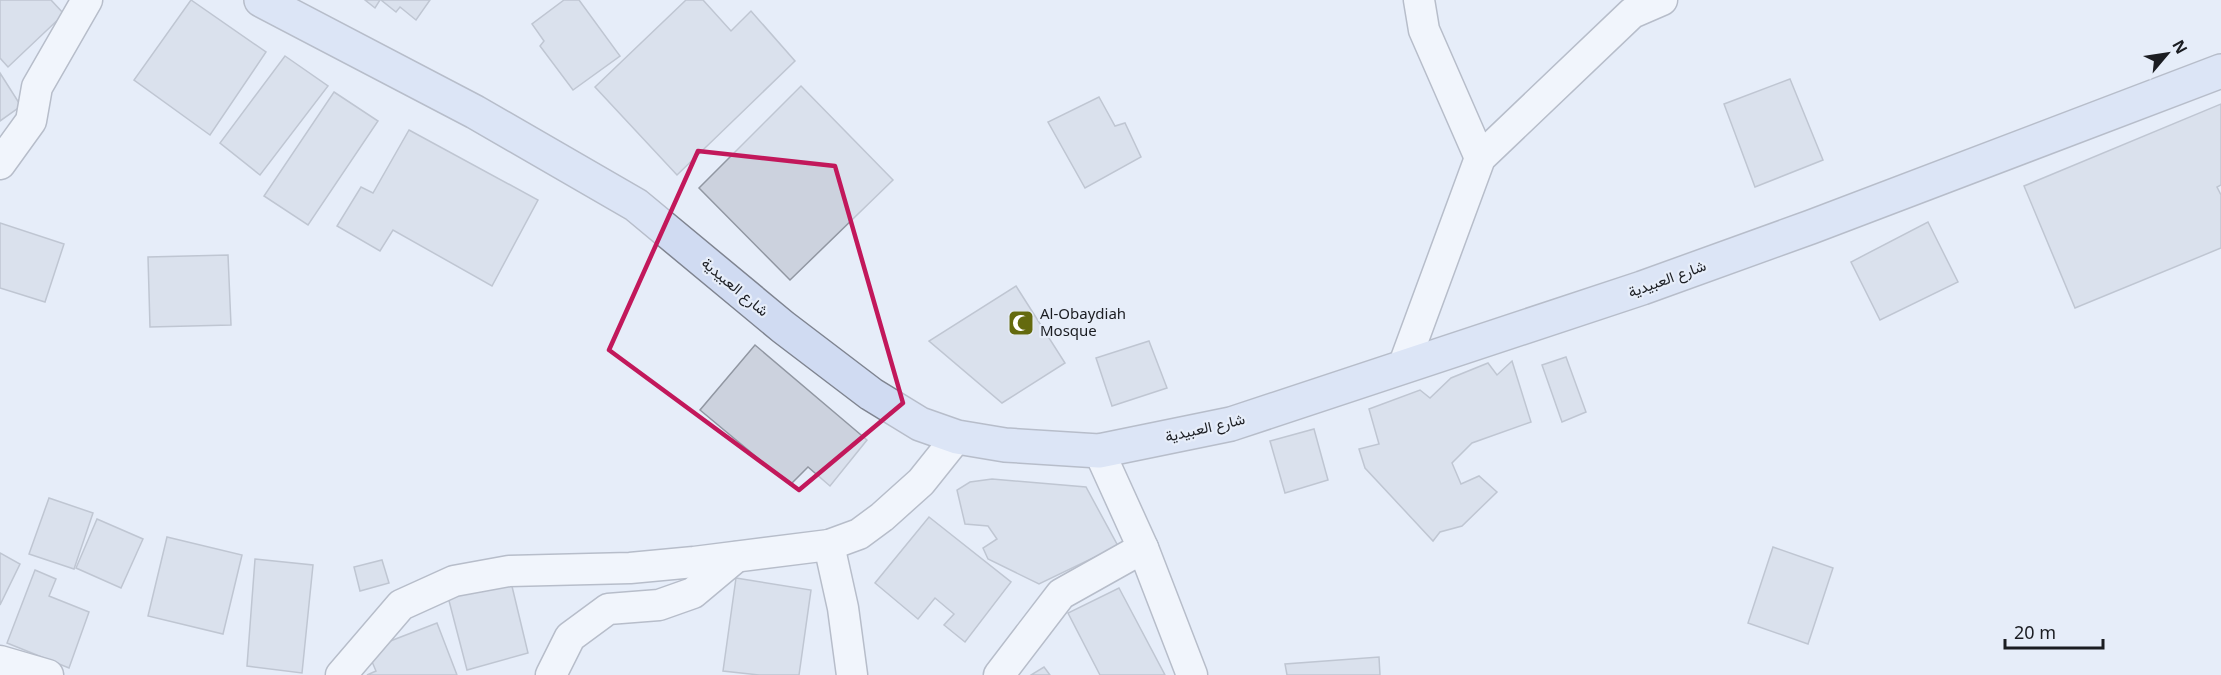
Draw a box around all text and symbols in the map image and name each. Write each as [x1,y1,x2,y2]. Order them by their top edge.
north arrow [2137,24,2197,84]
text: N [2167,36,2193,58]
street label: شارع العبيدية [697,252,773,322]
street label: شارع العبيدية [1625,255,1709,303]
place label: Al-Obaydiah Mosque [1040,303,1126,340]
mosque icon: Al-Obaydiah Mosque [1006,308,1036,338]
street label: شارع العبيدية [1163,408,1247,448]
scale bar [2005,612,2102,650]
text: 20 m [2014,620,2056,644]

